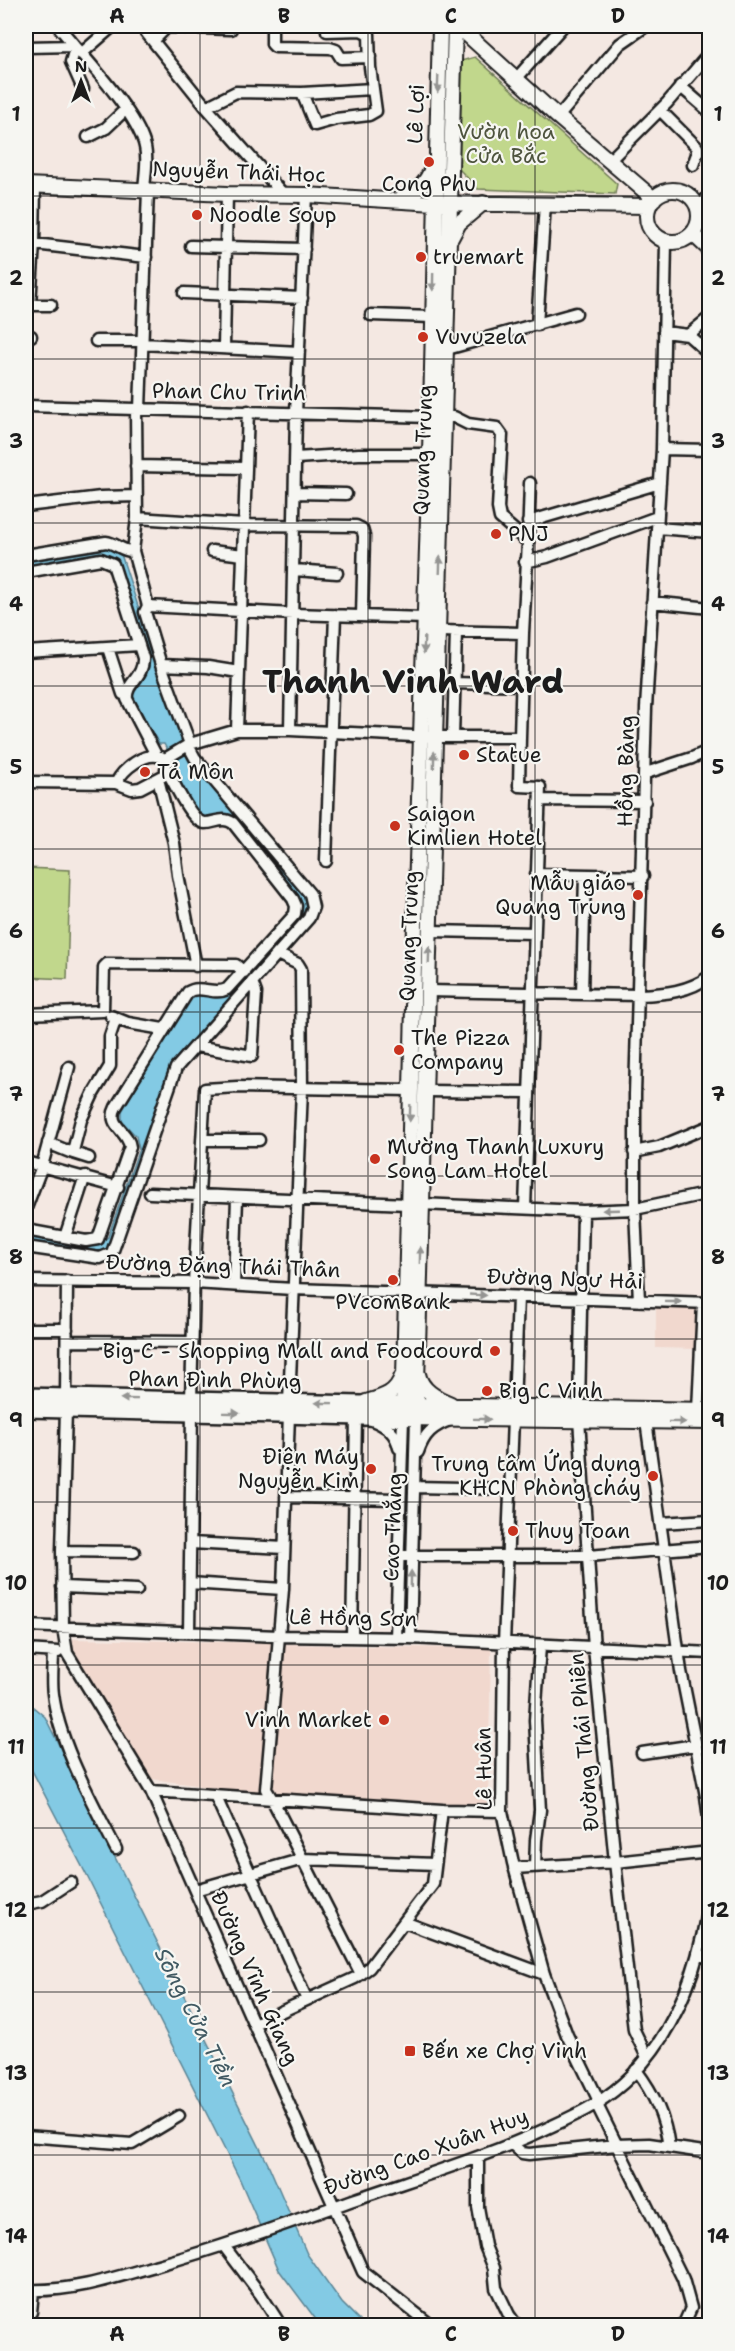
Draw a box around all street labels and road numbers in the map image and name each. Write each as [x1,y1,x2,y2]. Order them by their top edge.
street label: Lê Lợi [401,83,431,145]
street label: Nguyễn Thái Học [152,155,326,189]
street label: Phan Chu Trinh [152,377,306,407]
street label: Quang Trung [407,384,439,516]
street label: Hồng Bàng [611,715,641,827]
street label: Quang Trung [393,870,425,1002]
street label: Đường Đặng Thái Thân [105,1248,341,1284]
street label: Đường Ngư Hải [486,1262,644,1296]
street label: Phan Đình Phùng [128,1364,302,1396]
street label: Cao Thắng [377,1472,409,1582]
street label: Lê Hồng Sơn [289,1603,417,1633]
street label: Đường Thái Phiên [562,1651,606,1832]
street label: Lê Huân [469,1727,499,1811]
street label: Đường Vĩnh Giang [204,1886,306,2070]
street label: Đường Cao Xuân Huy [320,2102,532,2202]

